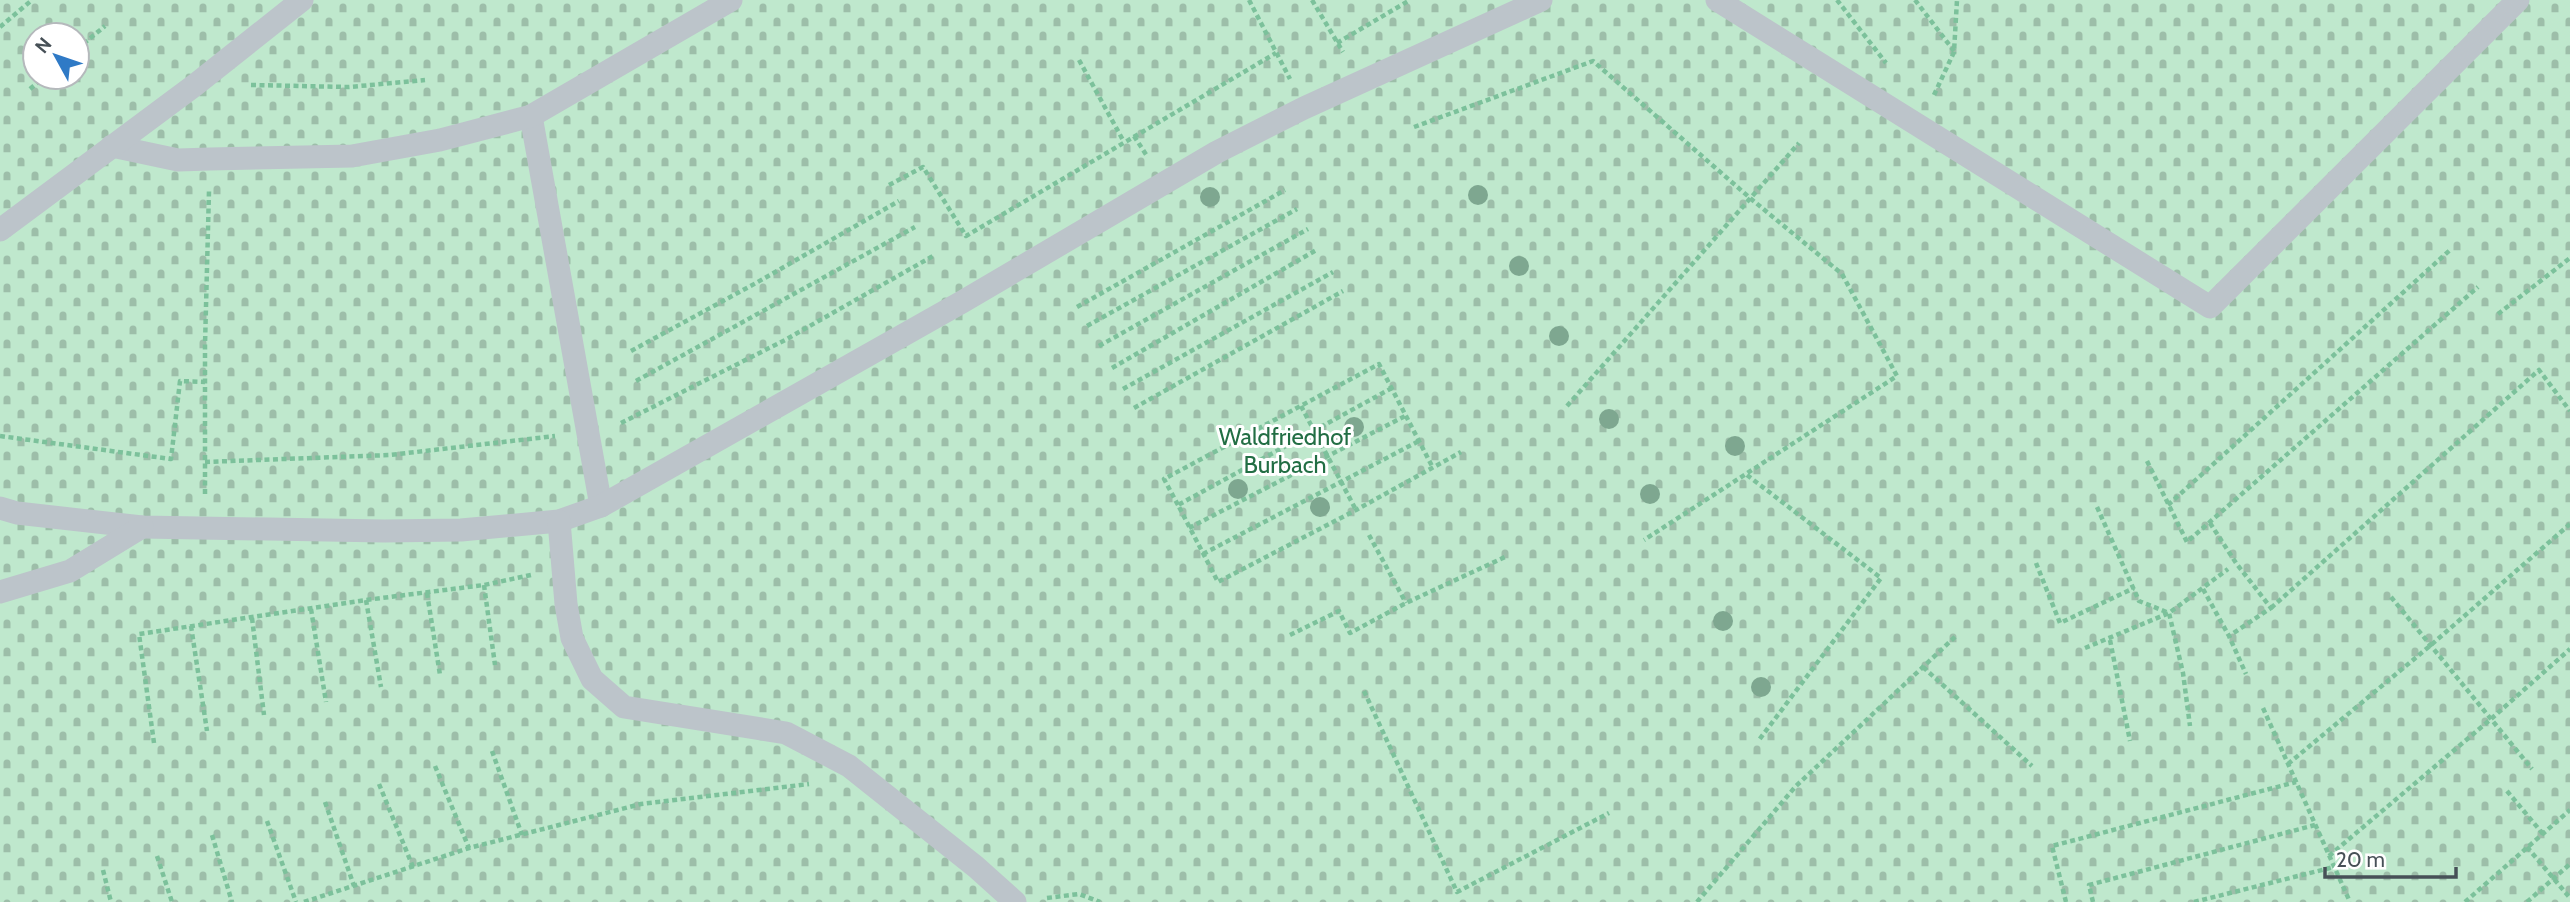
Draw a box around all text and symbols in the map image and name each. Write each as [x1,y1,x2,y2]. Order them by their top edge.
north arrow [21,21,91,91]
text: N [30,33,56,58]
park label: Waldfriedhof Burbach [1219,422,1351,479]
scale bar [2325,836,2456,880]
text: 20 m [2336,847,2385,872]

